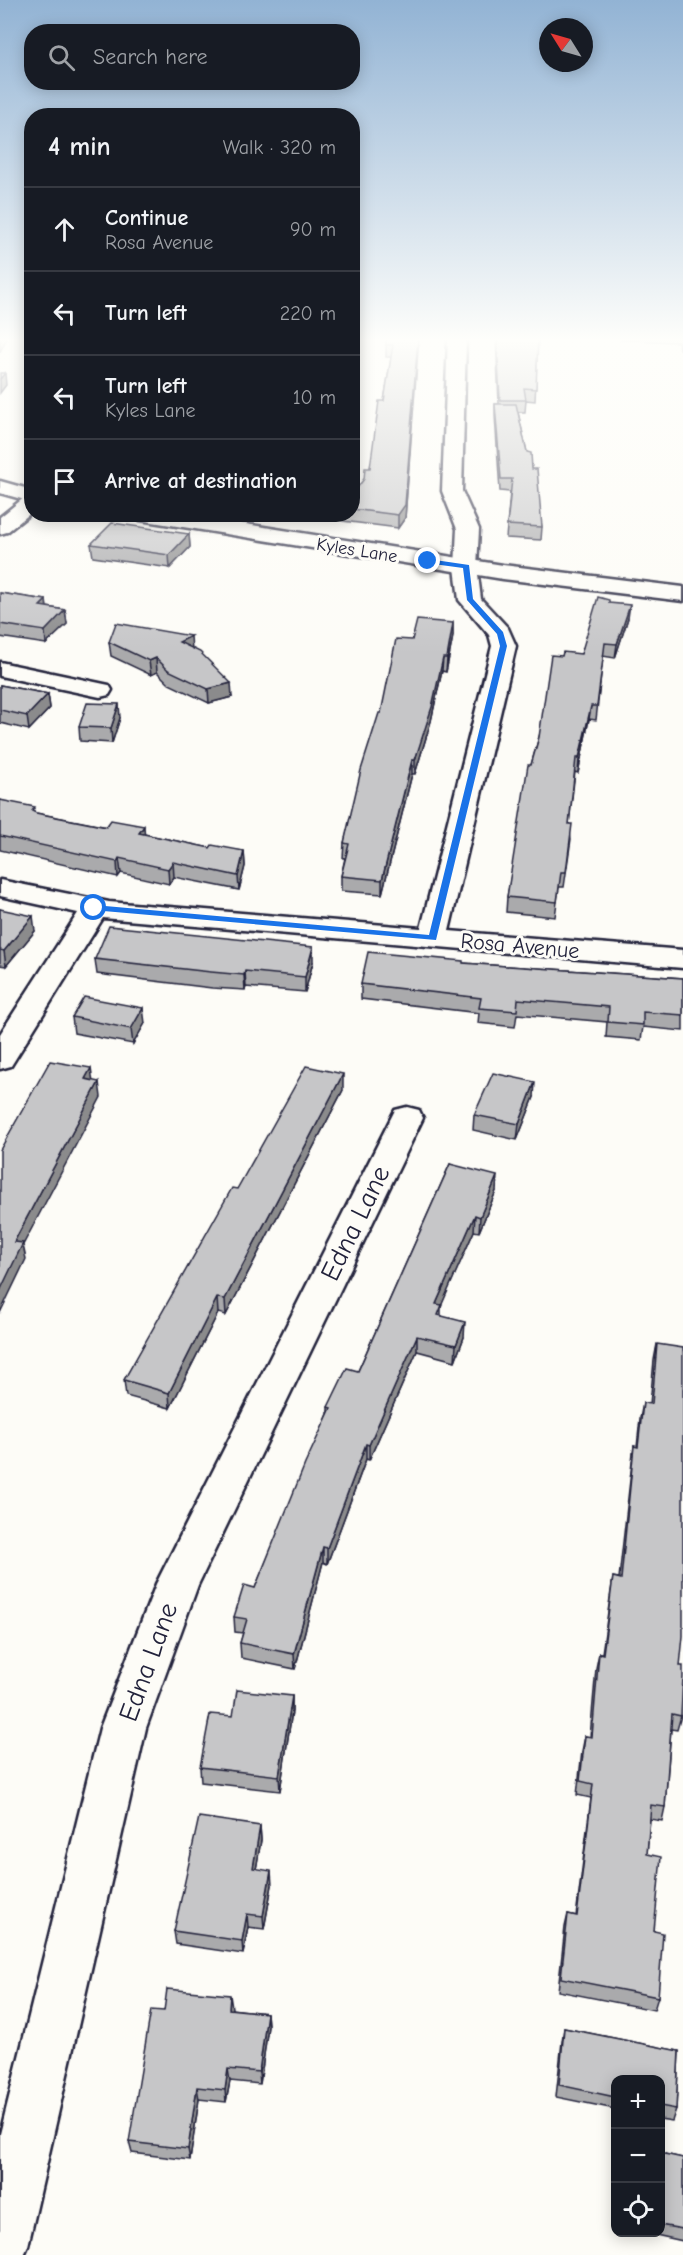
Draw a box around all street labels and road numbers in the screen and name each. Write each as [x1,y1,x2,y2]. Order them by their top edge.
street label: Kyles Lane [315,534,399,567]
street label: Rosa Avenue [459,928,580,964]
street label: Edna Lane [314,1161,397,1286]
street label: Edna Lane [113,1599,184,1726]

